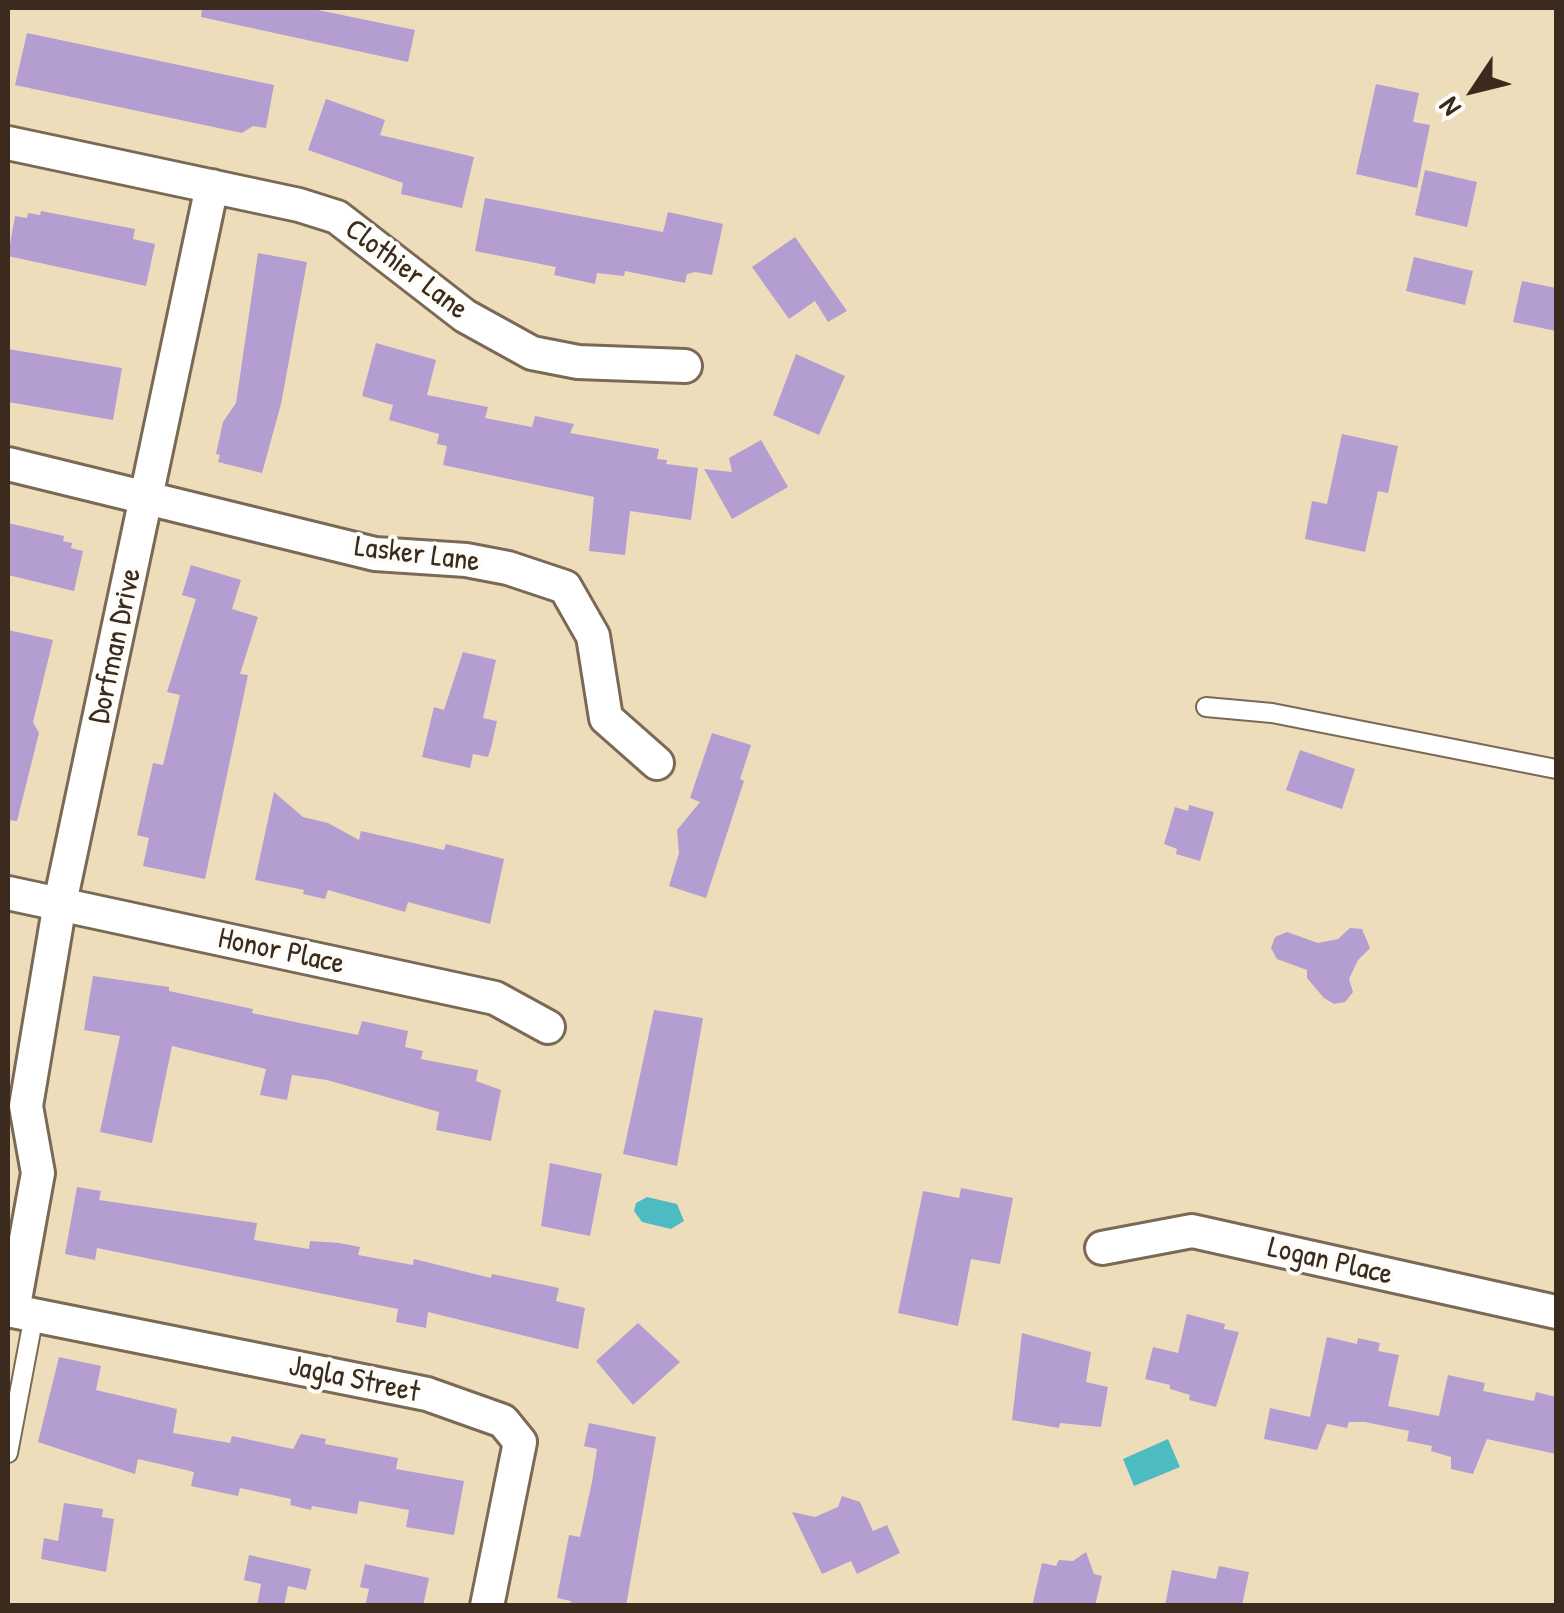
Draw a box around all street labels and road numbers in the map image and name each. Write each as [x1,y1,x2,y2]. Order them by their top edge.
street label: Clothier Lane [337,212,475,328]
street label: Lasker Lane [352,529,482,581]
street label: Dorfman Drive [82,565,150,727]
street label: Honor Place [215,921,347,983]
street label: Logan Place [1264,1230,1396,1294]
street label: Jagla Street [285,1349,423,1411]

